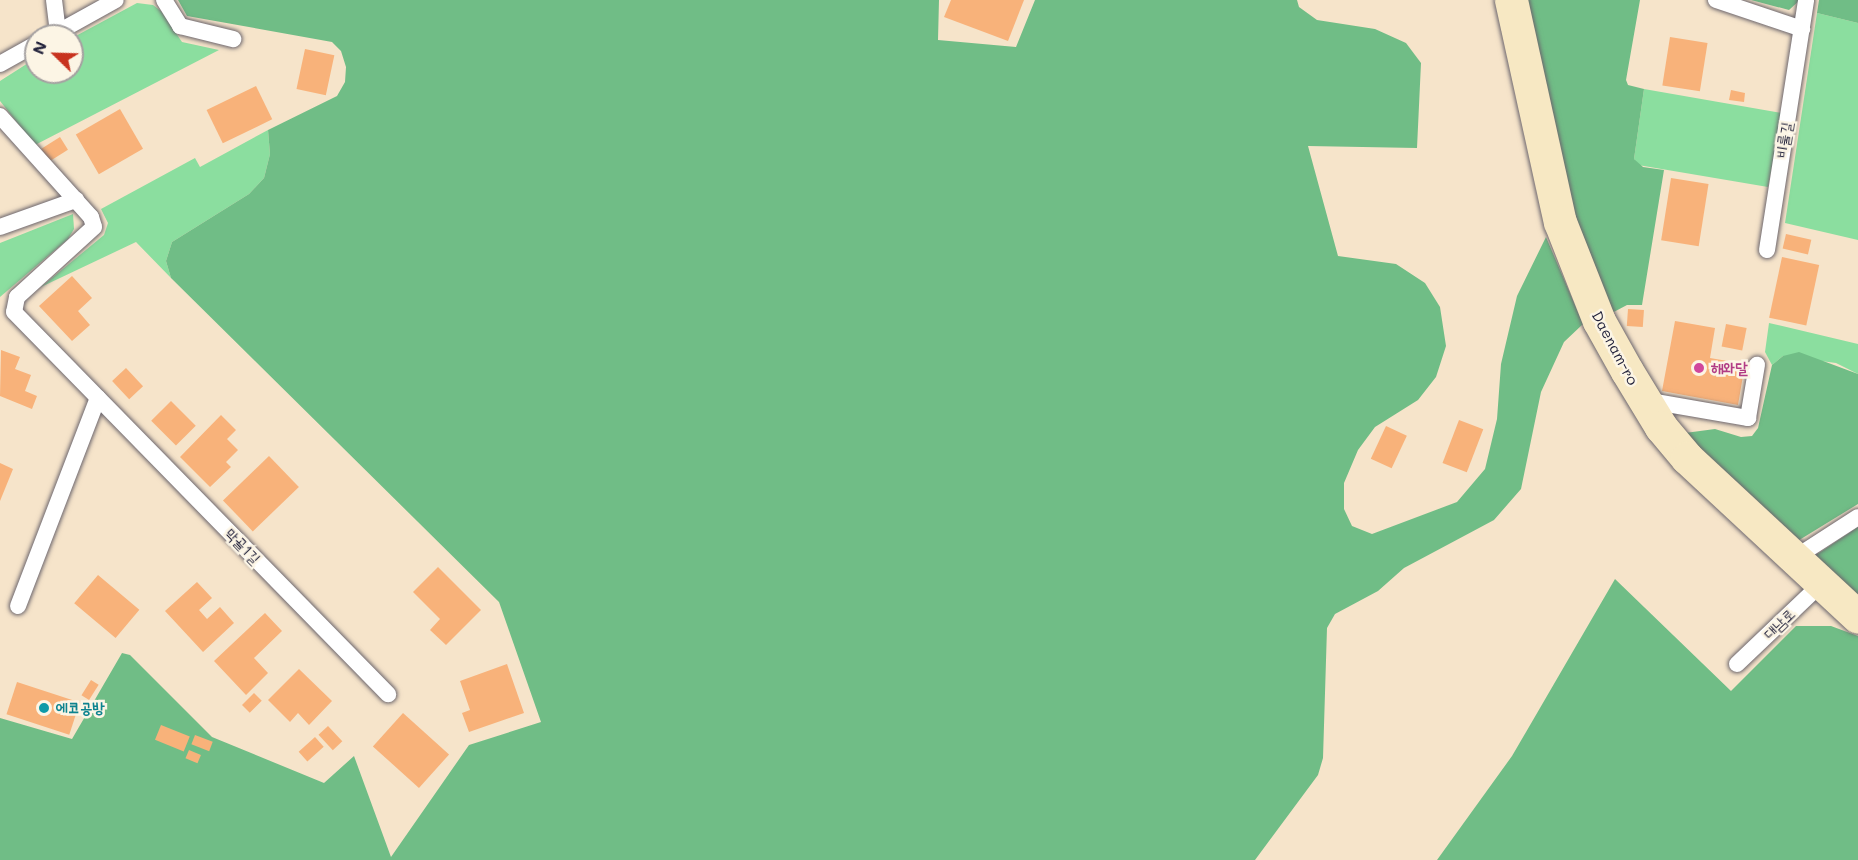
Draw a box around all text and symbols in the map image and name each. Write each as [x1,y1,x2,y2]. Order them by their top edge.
north arrow [24,24,84,84]
text: N [27,38,51,57]
street label: 비룰길 [1772,121,1796,159]
street label: Daenam-ro [1588,308,1642,388]
place label: 해와달 [1711,359,1747,377]
marker: 해와달 [1692,361,1706,375]
street label: 막골1길 [222,524,264,568]
street label: 대남로 [1760,605,1798,643]
place label: 에코공방 [56,699,104,717]
marker: 에코공방 [37,701,51,715]

